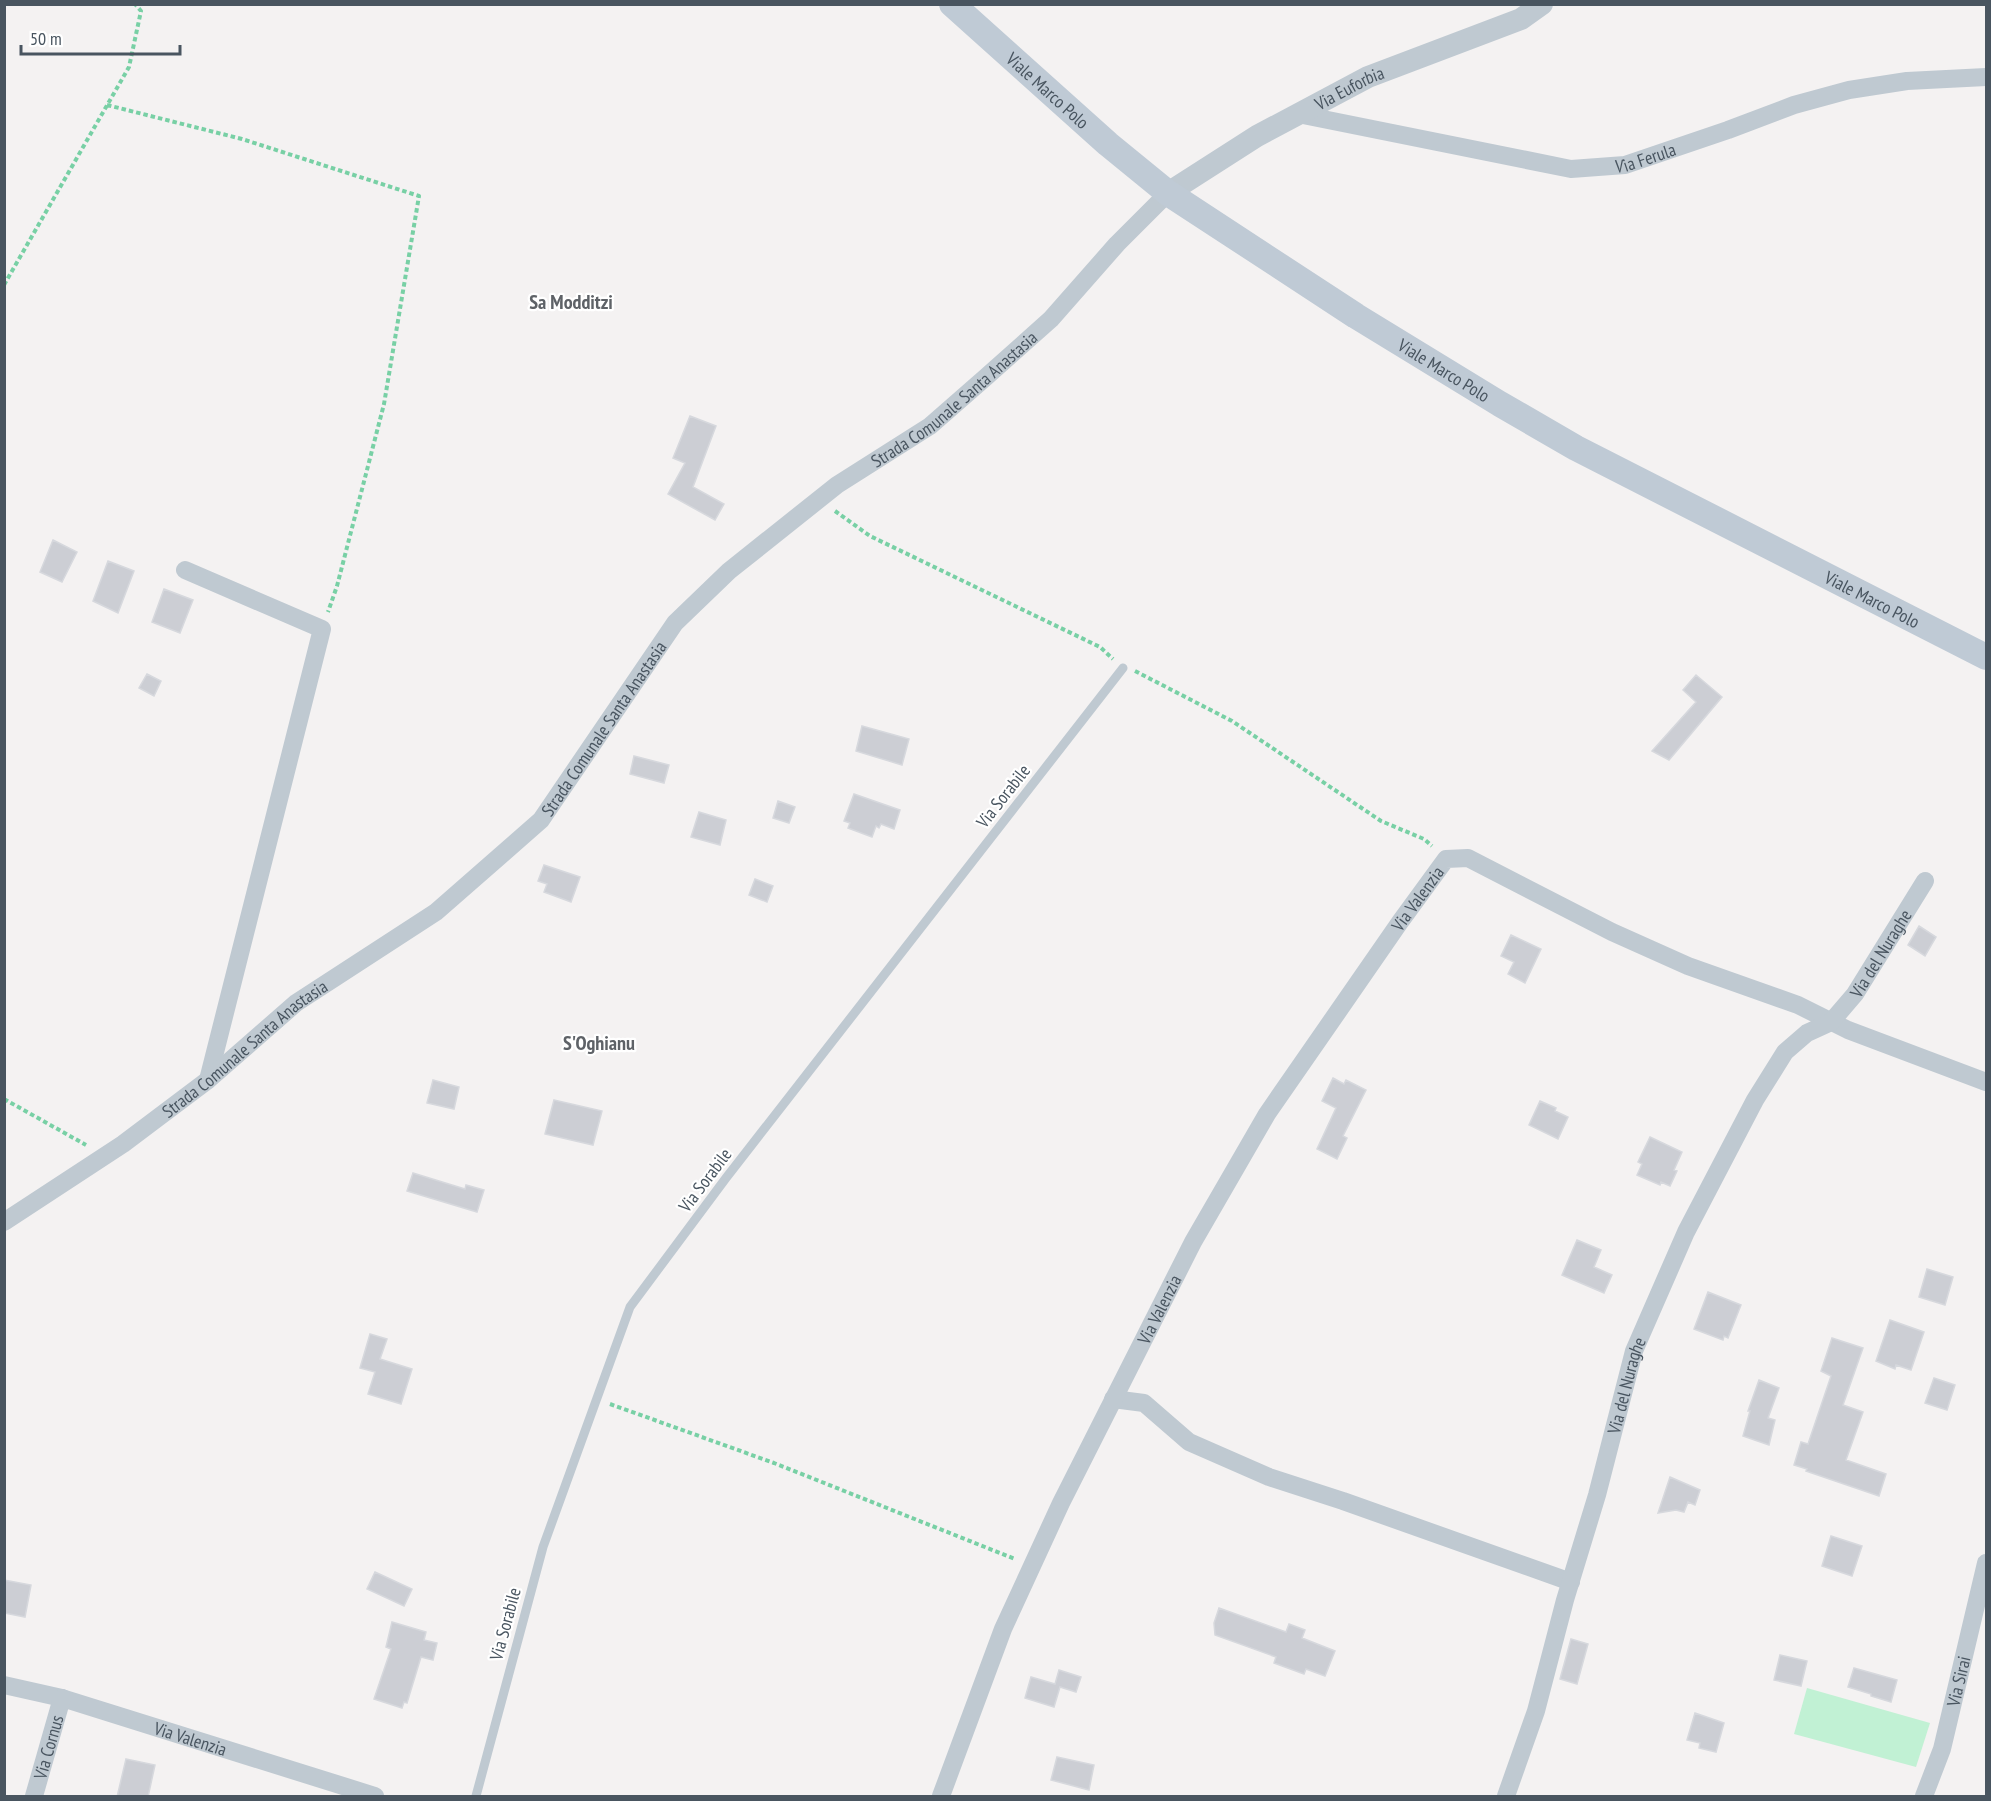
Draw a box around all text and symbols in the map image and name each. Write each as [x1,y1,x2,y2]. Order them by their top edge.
scale bar [21,18,180,56]
text: 50 m [30,27,62,50]
street label: Viale Marco Polo [1001,46,1094,133]
street label: Via Euforbia [1310,61,1387,115]
street label: Via Ferula [1613,137,1678,177]
district label: Sa Modditzi [529,289,613,315]
street label: Strada Comunale Santa Anastasia [866,326,1042,472]
street label: Viale Marco Polo [1393,332,1495,407]
street label: Viale Marco Polo [1820,565,1924,633]
street label: Strada Comunale Santa Anastasia [536,636,671,820]
street label: Via Sorabile [970,760,1035,833]
street label: Via Valenzia [1385,861,1449,936]
street label: Via del Nuraghe [1844,905,1916,1002]
street label: Strada Comunale Santa Anastasia [157,974,331,1122]
district label: S'Oghianu [563,1030,635,1056]
street label: Via Sorabile [673,1143,737,1217]
street label: Via Valenzia [1131,1271,1186,1349]
street label: Via del Nuraghe [1601,1333,1650,1437]
street label: Via Sorabile [484,1585,526,1664]
street label: Via Sirai [1941,1654,1975,1710]
street label: Via Cornus [28,1712,68,1783]
street label: Via Valenzia [150,1716,230,1760]

